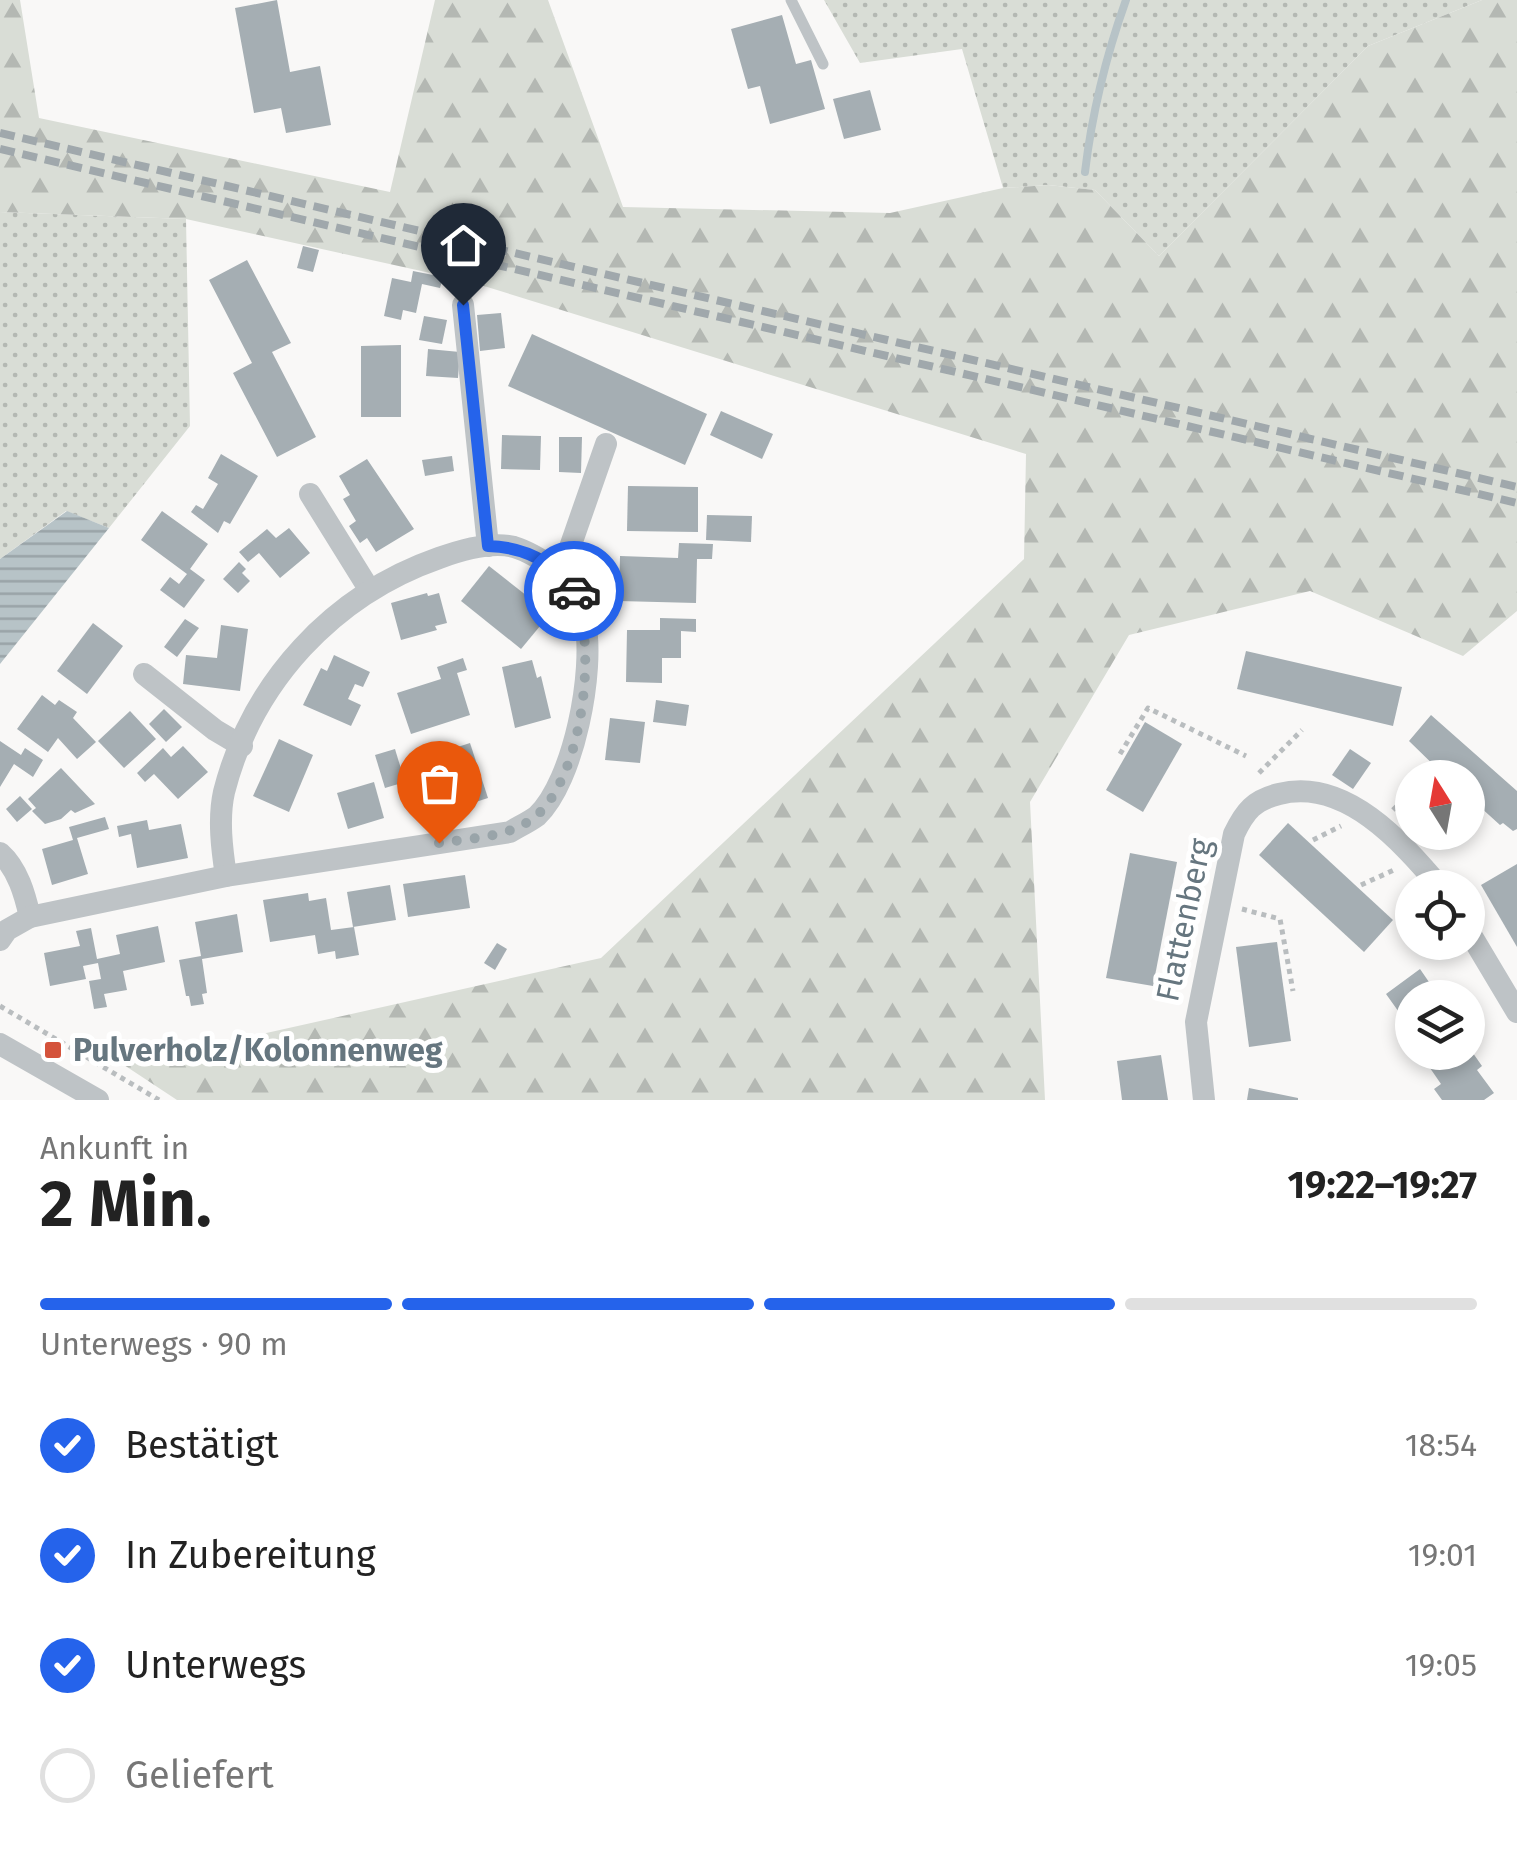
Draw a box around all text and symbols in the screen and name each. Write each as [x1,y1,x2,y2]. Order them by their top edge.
pin [421,203,506,306]
icon: home [436,218,491,273]
courier [524,541,624,641]
icon: car [547,564,602,619]
pin [397,741,482,844]
icon: bag [412,756,467,811]
north arrow [1395,760,1485,850]
map controls [1395,760,1485,1070]
street label: Flattenberg [1148,835,1220,1005]
button: locate [1395,870,1485,960]
button: layers [1395,980,1485,1070]
place label: Pulverholz/Kolonnenweg [73,1031,443,1069]
marker: Pulverholz/Kolonnenweg [42,1039,64,1061]
text: Ankunft in [40,1129,189,1167]
text: 19:22–19:27 [1287,1162,1477,1208]
text: 2 Min. [40,1165,212,1243]
text: Unterwegs · 90 m [40,1325,288,1363]
icon: check [40,1418,95,1473]
text: Bestätigt [125,1422,279,1468]
text: 18:54 [1405,1426,1477,1464]
icon: check [40,1528,95,1583]
text: In Zubereitung [125,1532,376,1578]
text: 19:01 [1408,1536,1477,1574]
icon: check [40,1638,95,1693]
text: Unterwegs [125,1642,306,1688]
text: 19:05 [1405,1646,1477,1684]
text: Geliefert [125,1752,274,1798]

